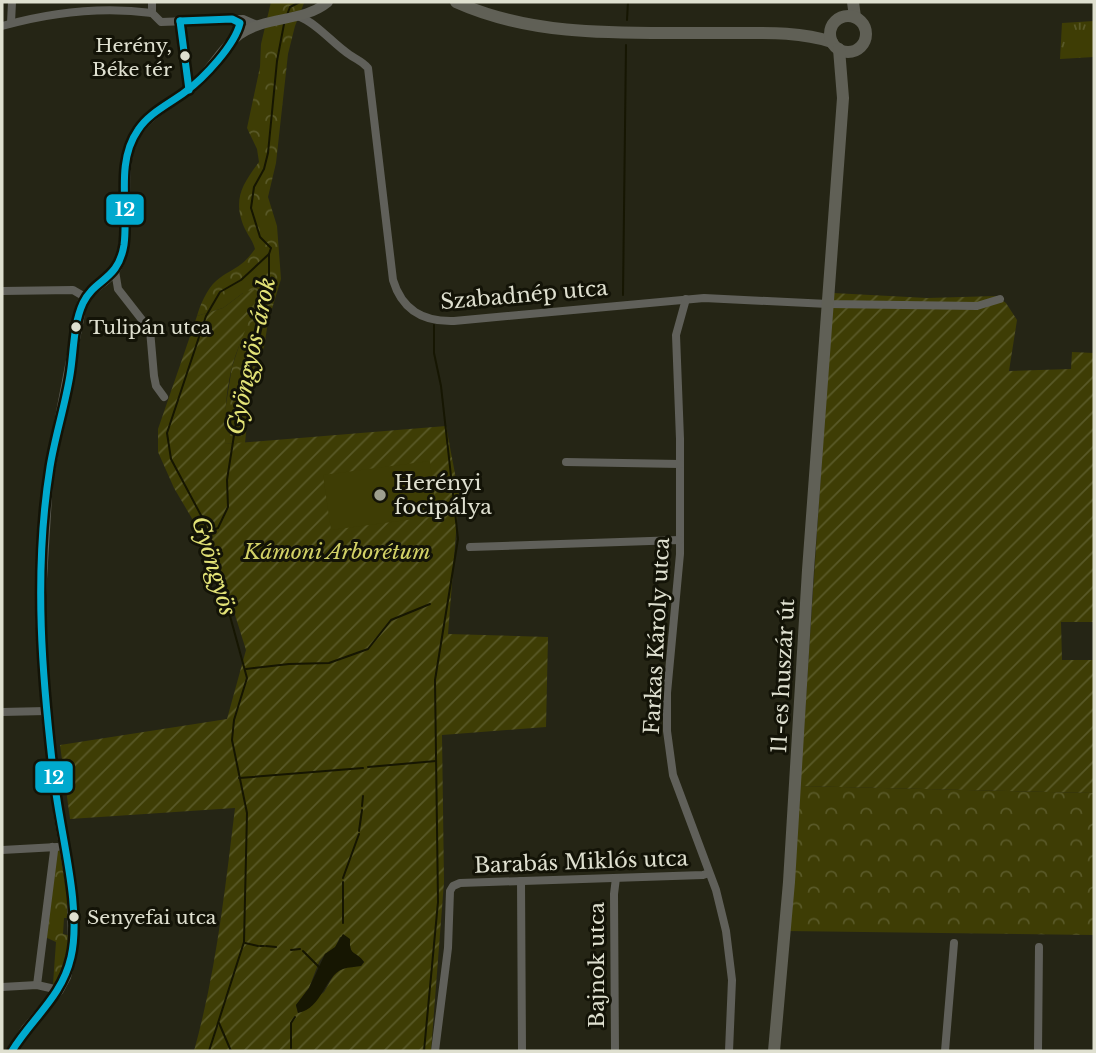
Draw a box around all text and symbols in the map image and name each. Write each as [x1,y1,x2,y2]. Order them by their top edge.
place label: Herény, Béke tér [92,34,172,81]
marker: Herény, Béke tér [178,49,192,63]
line badge: 12 [105,193,145,226]
text: 12 [115,198,135,221]
water label: Gyöngyös-árok [221,275,281,437]
street label: Szabadnép utca [439,275,609,315]
place label: Tulipán utca [89,316,212,339]
marker: Tulipán utca [69,320,83,334]
place label: Herényi focipálya [394,470,492,520]
marker: Herényi focipálya [372,487,388,503]
water label: Gyöngyös [186,513,242,619]
street label: Farkas Károly utca [639,537,675,735]
park label: Kámoni Arborétum [243,539,430,565]
street label: 11-es huszár út [766,598,800,754]
line badge: 12 [34,760,74,794]
text: 12 [44,766,64,789]
street label: Barabás Miklós utca [473,845,689,879]
street label: Bajnok utca [584,902,610,1028]
place label: Senyefai utca [87,906,217,929]
marker: Senyefai utca [67,910,81,924]

